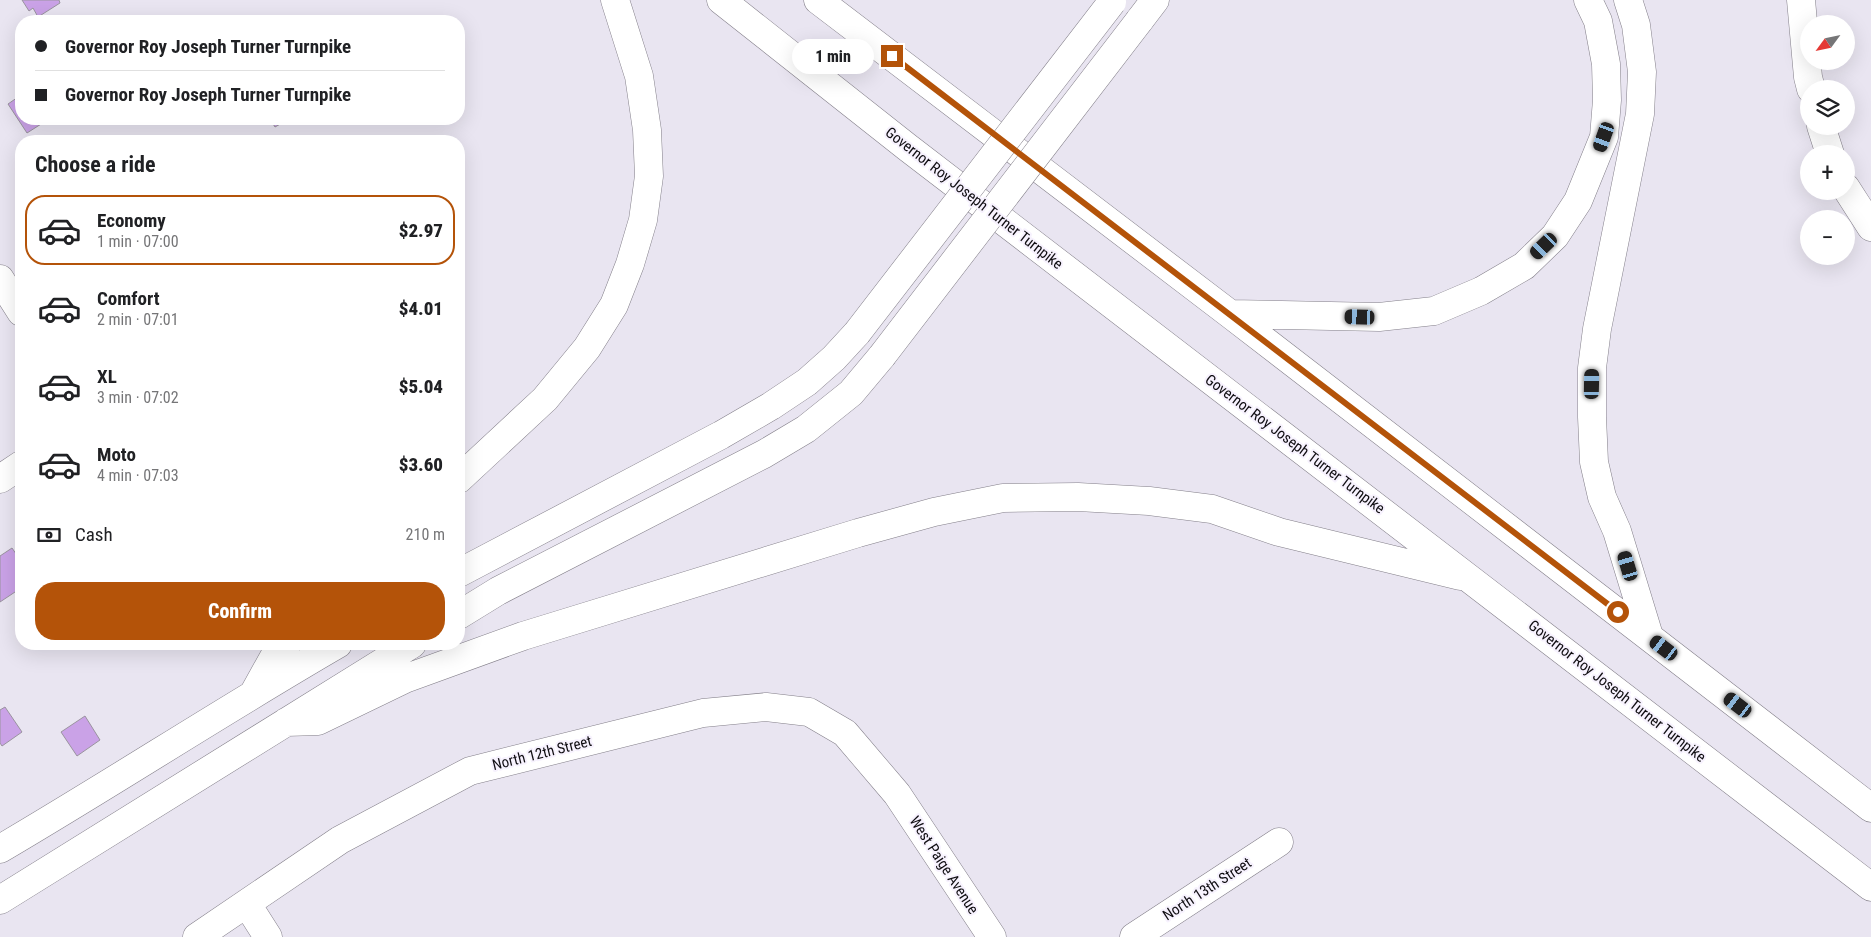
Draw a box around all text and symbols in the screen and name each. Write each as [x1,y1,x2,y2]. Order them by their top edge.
north arrow [1800,15,1855,70]
map controls [1800,15,1855,265]
text: Governor Roy Joseph Turner Turnpike [65,35,351,58]
callout: 1 min [792,38,874,74]
route end [881,45,903,67]
text: 1 min [815,47,851,66]
button: layers [1800,80,1855,135]
text: Governor Roy Joseph Turner Turnpike [65,83,351,106]
car [1591,120,1616,154]
street label: Governor Roy Joseph Turner Turnpike [882,123,1066,273]
button: + [1800,145,1855,200]
text: Choose a ride [35,152,156,177]
icon: car [37,208,82,253]
text: Economy [97,209,166,232]
button: − [1800,210,1855,265]
text: $2.97 [399,219,443,242]
car [1528,230,1560,262]
text: 1 min · 07:00 [97,232,179,251]
icon: car [37,286,82,331]
text: Comfort [97,287,160,310]
text: $4.01 [399,297,443,320]
car [1344,309,1375,325]
text: 2 min · 07:01 [97,310,179,329]
icon: car [37,364,82,409]
text: XL [97,365,117,388]
car [1584,369,1599,399]
street label: Governor Roy Joseph Turner Turnpike [1202,371,1388,517]
text: $5.04 [399,375,443,398]
text: 3 min · 07:02 [97,388,179,407]
icon: car [37,442,82,487]
text: Moto [97,443,136,466]
text: $3.60 [399,453,443,476]
text: 4 min · 07:03 [97,466,179,485]
icon: cash [35,521,63,549]
text: Cash [75,523,113,546]
text: 210 m [406,525,445,544]
car [1616,549,1639,583]
button: Confirm [35,582,445,640]
route start [1607,601,1629,623]
street label: Governor Roy Joseph Turner Turnpike [1525,616,1709,766]
car [1647,633,1680,663]
car [1721,690,1754,720]
street label: North 12th Street [490,732,594,774]
street label: West Paige Avenue [906,813,982,917]
street label: North 13th Street [1159,854,1255,924]

